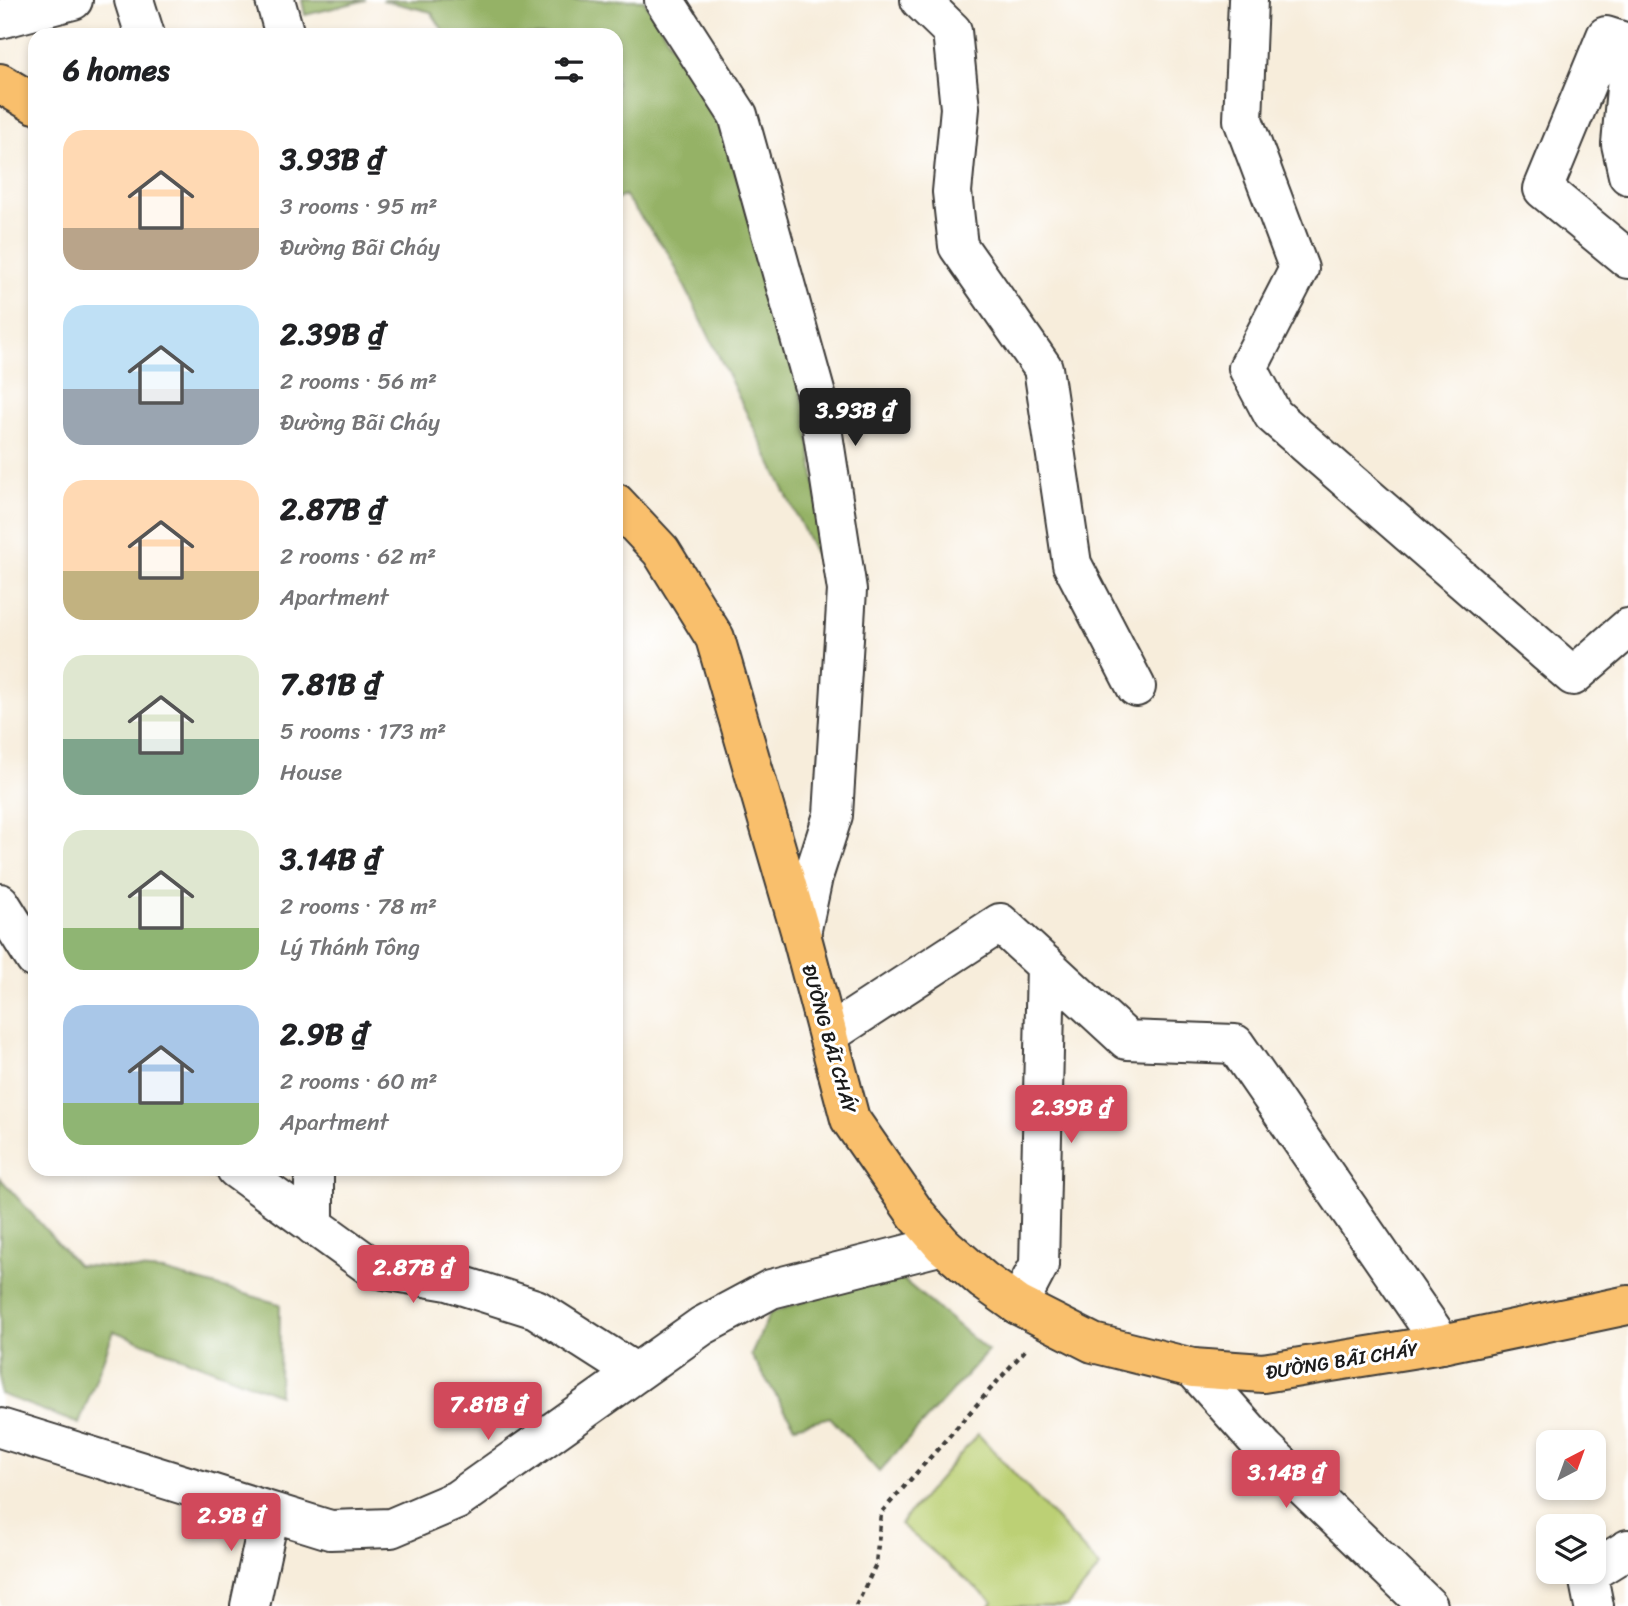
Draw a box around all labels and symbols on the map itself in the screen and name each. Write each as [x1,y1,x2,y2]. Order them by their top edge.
pin: 3.93B ₫ [790,388,920,448]
street label: ĐƯỜNG BÃI CHÁY [792,961,867,1118]
pin: 2.39B ₫ [1006,1086,1136,1145]
pin: 2.87B ₫ [348,1246,478,1305]
street label: ĐƯỜNG BÃI CHÁY [1263,1332,1421,1389]
pin: 7.81B ₫ [423,1382,553,1442]
north arrow [1536,1430,1606,1500]
pin: 3.14B ₫ [1221,1450,1351,1510]
pin: 2.9B ₫ [174,1494,288,1553]

